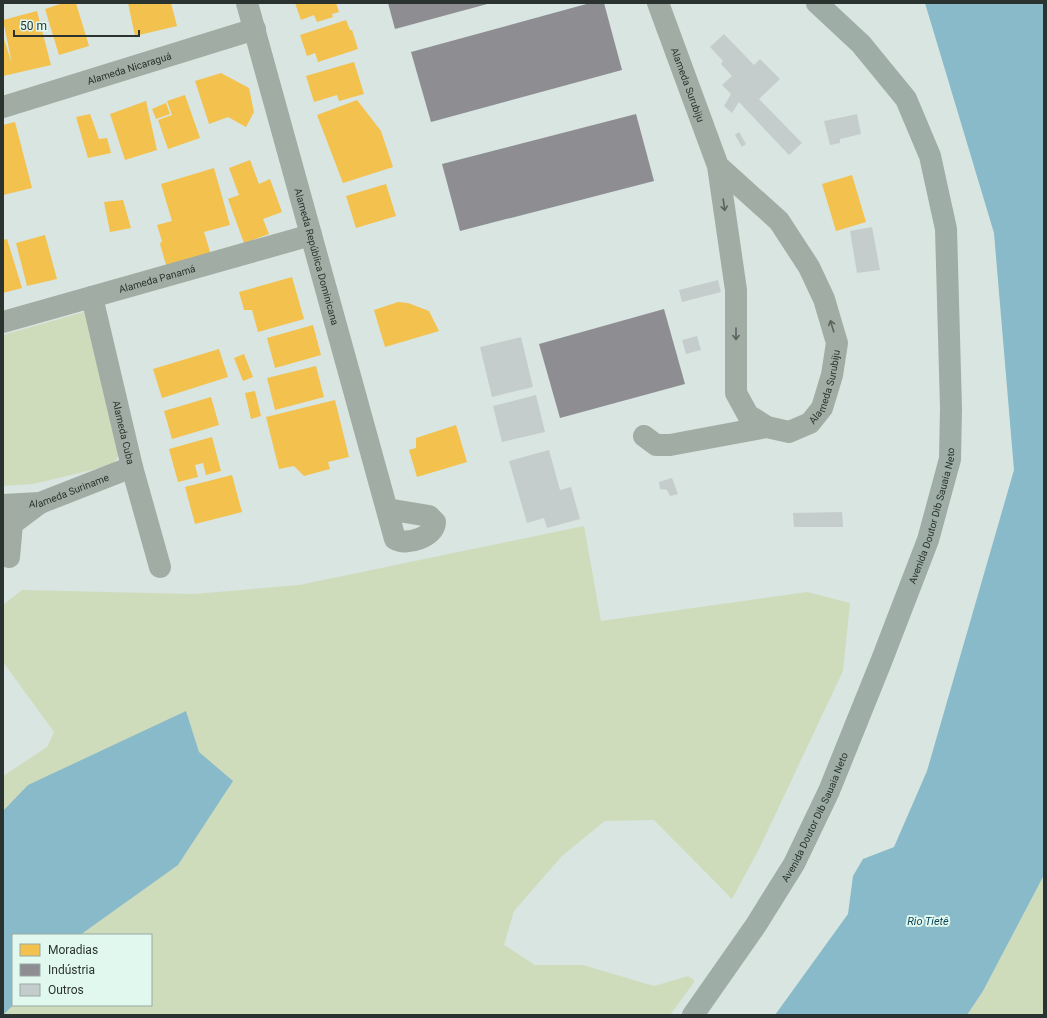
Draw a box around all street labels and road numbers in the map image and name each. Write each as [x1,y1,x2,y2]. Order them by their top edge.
street label: Alameda Surubiju [669,46,706,124]
street label: Alameda Nicaraguá [86,50,173,87]
street label: Alameda República Dominicana [292,187,341,326]
street label: Alameda Panamá [118,263,197,295]
street label: Alameda Surubiju [807,349,842,426]
street label: Alameda Cuba [111,399,136,465]
street label: Avenida Doutor Dib Sauaia Neto [907,447,956,585]
street label: Alameda Suriname [28,472,110,510]
street label: Avenida Doutor Dib Sauaia Neto [779,751,850,884]

